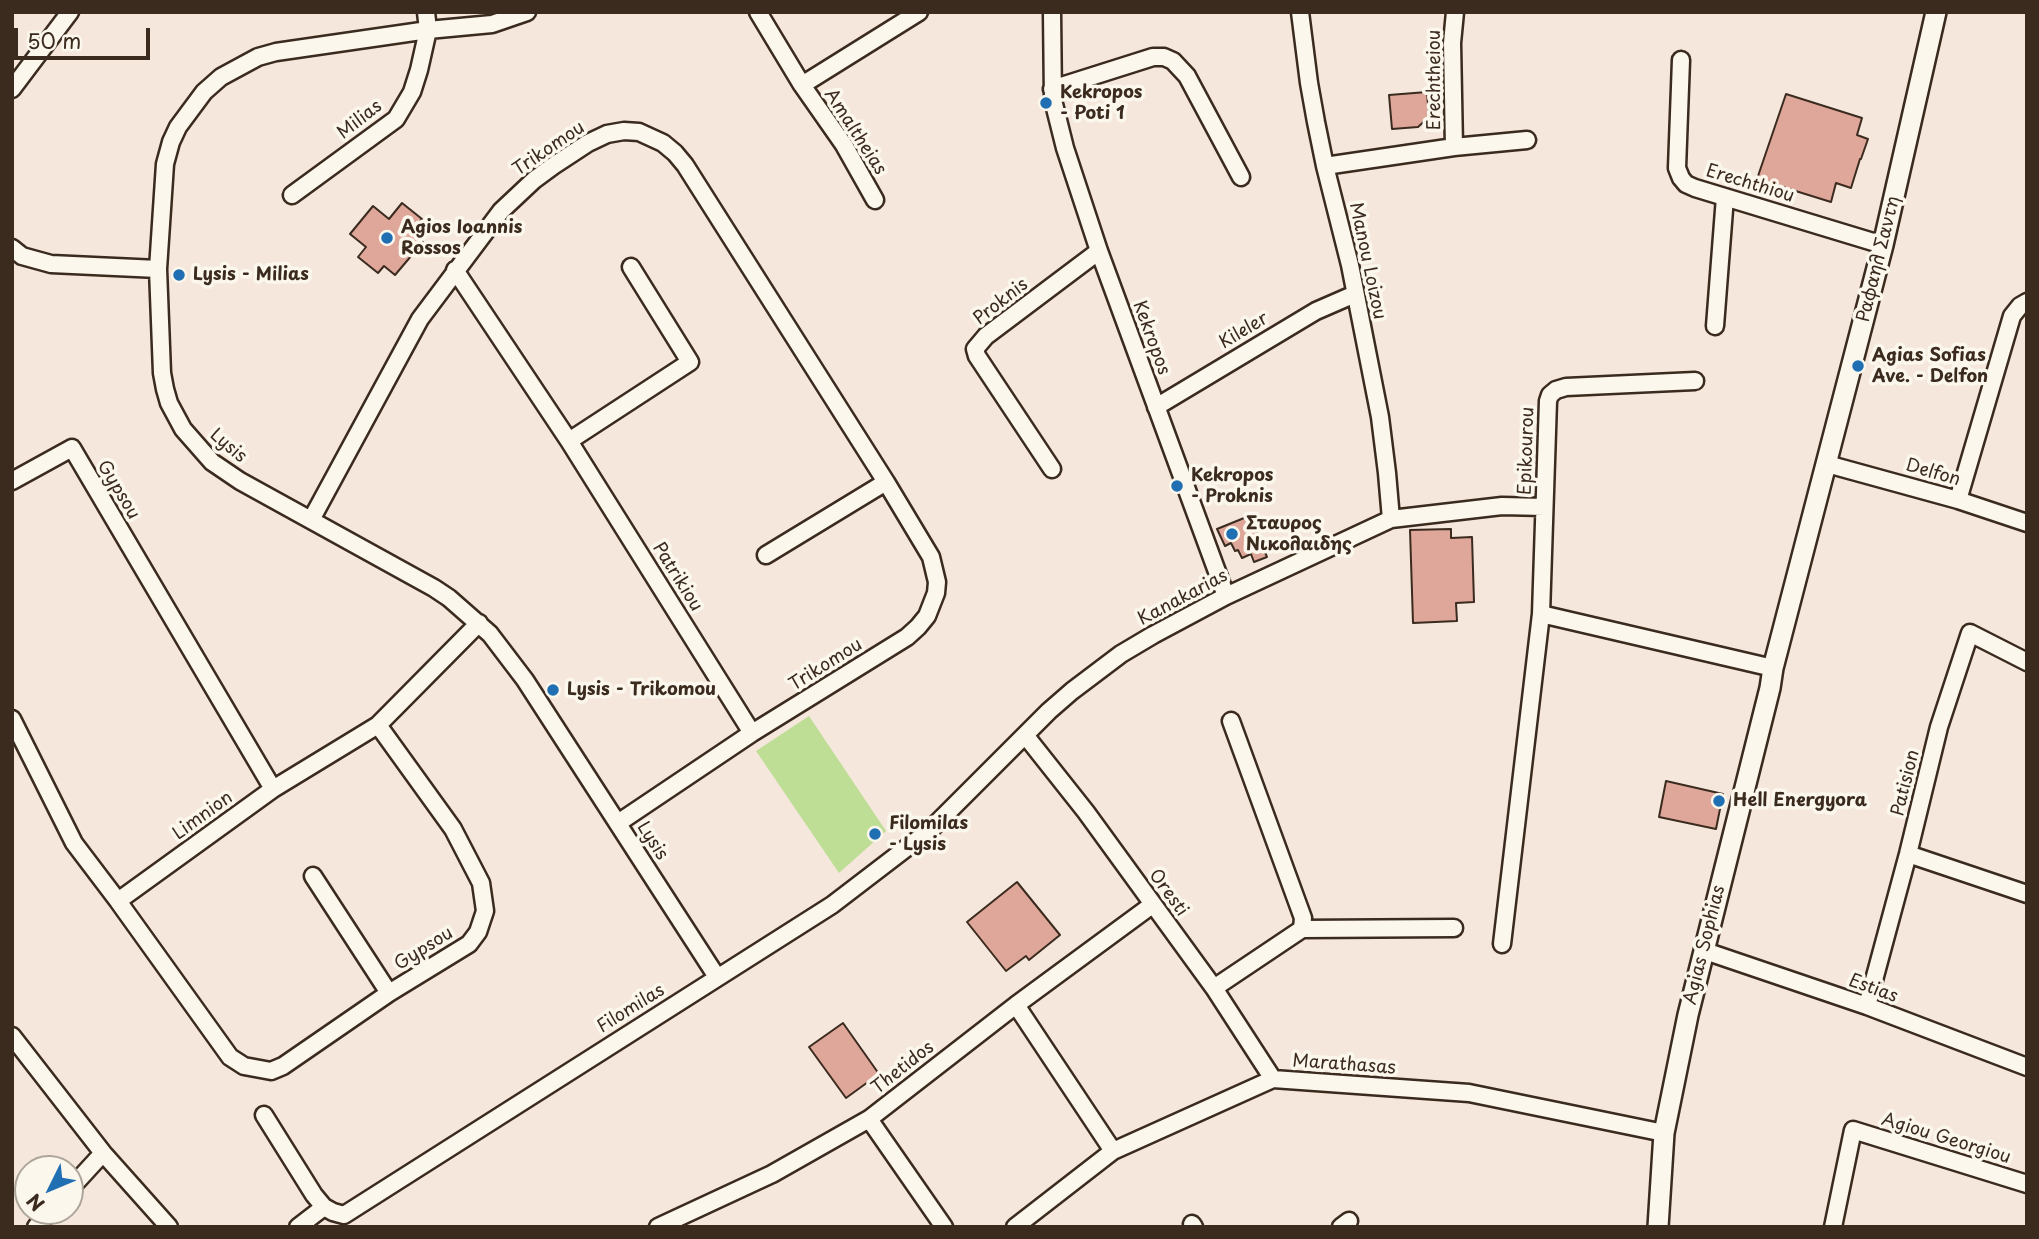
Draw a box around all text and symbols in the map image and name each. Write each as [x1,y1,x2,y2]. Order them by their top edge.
scale bar [18,14,154,58]
text: 50 m [27,24,81,56]
street label: Erechtheiou [1424,30,1446,130]
place label: Kekropos - Poti 1 [1060,82,1142,124]
street label: Amaltheias [819,85,891,179]
marker: Kekropos - Poti 1 [1038,95,1054,111]
street label: Milias [333,96,387,144]
street label: Trikomou [509,117,589,181]
street label: Erechthiou [1703,160,1797,208]
street label: Ραφαηλ Σαντη [1853,194,1905,324]
street label: Manou Loizou [1344,200,1390,322]
place label: Agios Ioannis Rossos [401,217,522,260]
marker: Agios Ioannis Rossos [379,230,395,246]
place label: Lysis - Milias [193,264,309,286]
marker: Lysis - Milias [171,267,187,283]
street label: Proknis [970,274,1032,330]
street label: Kekropos [1128,298,1174,378]
street label: Kileler [1215,308,1273,354]
place label: Agias Sofias Ave. - Delfon [1872,345,1988,388]
marker: Agias Sofias Ave. - Delfon [1850,358,1866,374]
street label: Epikourou [1515,407,1539,495]
street label: Lysis [205,424,251,468]
street label: Delfon [1903,455,1963,491]
street label: Gypsou [92,457,144,523]
place label: Kekropos - Proknis [1191,465,1273,508]
marker: Kekropos - Proknis [1169,478,1185,494]
place label: Σταυρος Νικολαιδης [1246,513,1352,556]
marker: Σταυρος Νικολαιδης [1224,526,1240,542]
street label: Patrikiou [647,539,707,615]
street label: Kanakarias [1134,565,1232,631]
street label: Trikomou [786,634,866,696]
place label: Lysis - Trikomou [567,679,716,701]
marker: Lysis - Trikomou [545,682,561,698]
street label: Patision [1887,748,1925,818]
street label: Limnion [169,787,237,845]
place label: Hell Energyora [1733,790,1867,812]
marker: Hell Energyora [1711,793,1727,809]
place label: Filomilas - Lysis [889,813,968,856]
street label: Lysis [632,818,672,864]
marker: Filomilas - Lysis [867,826,883,842]
street label: Oresti [1144,865,1192,921]
street label: Agias Sophias [1680,883,1730,1007]
street label: Gypsou [391,923,457,975]
street label: Estias [1845,970,1901,1008]
street label: Filomilas [593,980,669,1038]
street label: Thetidos [868,1037,938,1099]
street label: Marathasas [1292,1051,1396,1079]
street label: Agiou Georgiou [1879,1109,2013,1169]
north arrow [14,1155,84,1225]
text: N [20,1188,50,1218]

